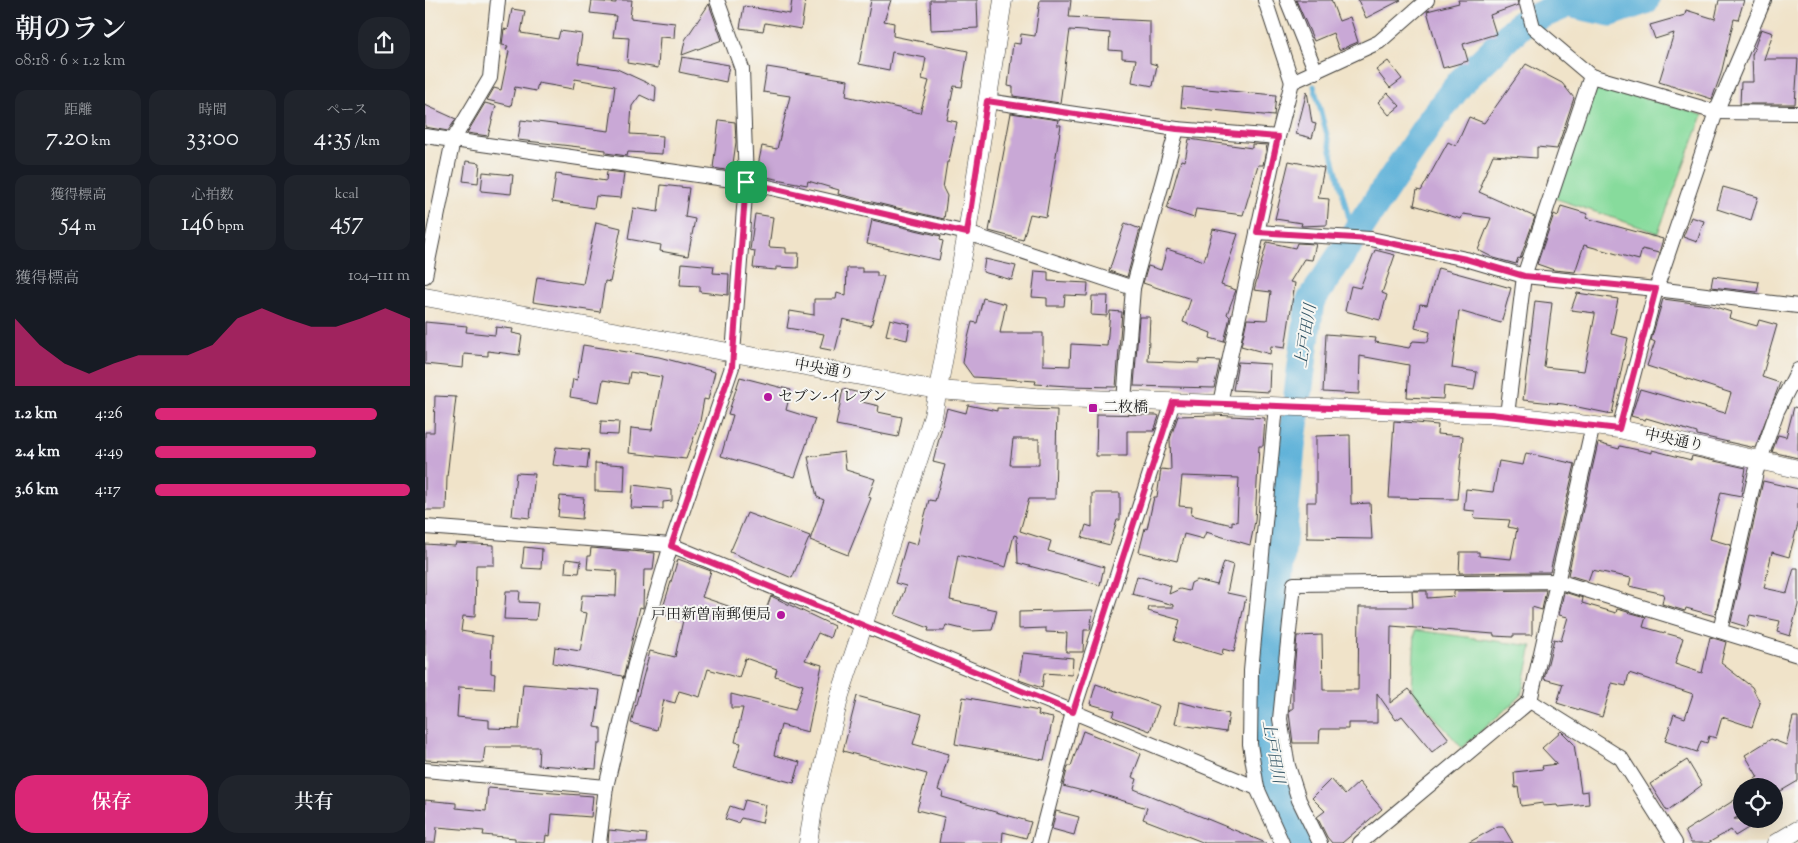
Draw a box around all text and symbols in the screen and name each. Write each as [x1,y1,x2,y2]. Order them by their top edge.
text: 朝のラン [15,11,127,51]
button: share [358,17,410,69]
text: 08:18 · 6 × 1.2 km [15,50,125,73]
text: 距離 [64,101,92,121]
text: 時間 [198,101,226,121]
text: ペース [326,101,367,121]
text: 7.20 [46,121,88,157]
text: 33:00 [186,121,239,157]
text: 4:35 [314,121,352,157]
text: km [88,132,111,152]
text: /km [352,132,380,152]
pin [725,161,767,203]
icon: arrive [732,168,760,196]
text: kcal [335,185,359,205]
text: 獲得標高 [50,186,106,206]
text: 心拍数 [191,186,233,206]
text: 457 [330,205,364,241]
text: 54 [60,206,81,242]
text: 146 [181,206,214,242]
text: m [81,217,96,237]
text: bpm [214,217,244,237]
text: 104–111 m [348,265,410,288]
text: 獲得標高 [15,268,79,291]
water label: 上戸田川 [1291,301,1324,369]
street label: 中央通り [793,354,855,386]
place label: セブン-イレブン [778,387,887,408]
marker: セブン-イレブン [762,391,774,403]
place label: 二枚橋 [1103,398,1148,419]
marker: 二枚橋 [1087,402,1099,414]
text: 1.2 km [15,403,57,426]
text: 4:26 [95,403,123,426]
street label: 中央通り [1642,424,1706,458]
text: 2.4 km [15,441,60,464]
text: 4:49 [95,441,123,464]
text: 3.6 km [15,479,59,502]
text: 4:17 [95,479,121,502]
place label: 戸田新曽南郵便局 [651,605,771,626]
marker: 戸田新曽南郵便局 [775,609,787,621]
water label: 上戸田川 [1255,718,1289,787]
button: 保存 [15,775,208,833]
button: 共有 [218,775,410,833]
map controls [1733,778,1783,828]
button: locate [1733,778,1783,828]

